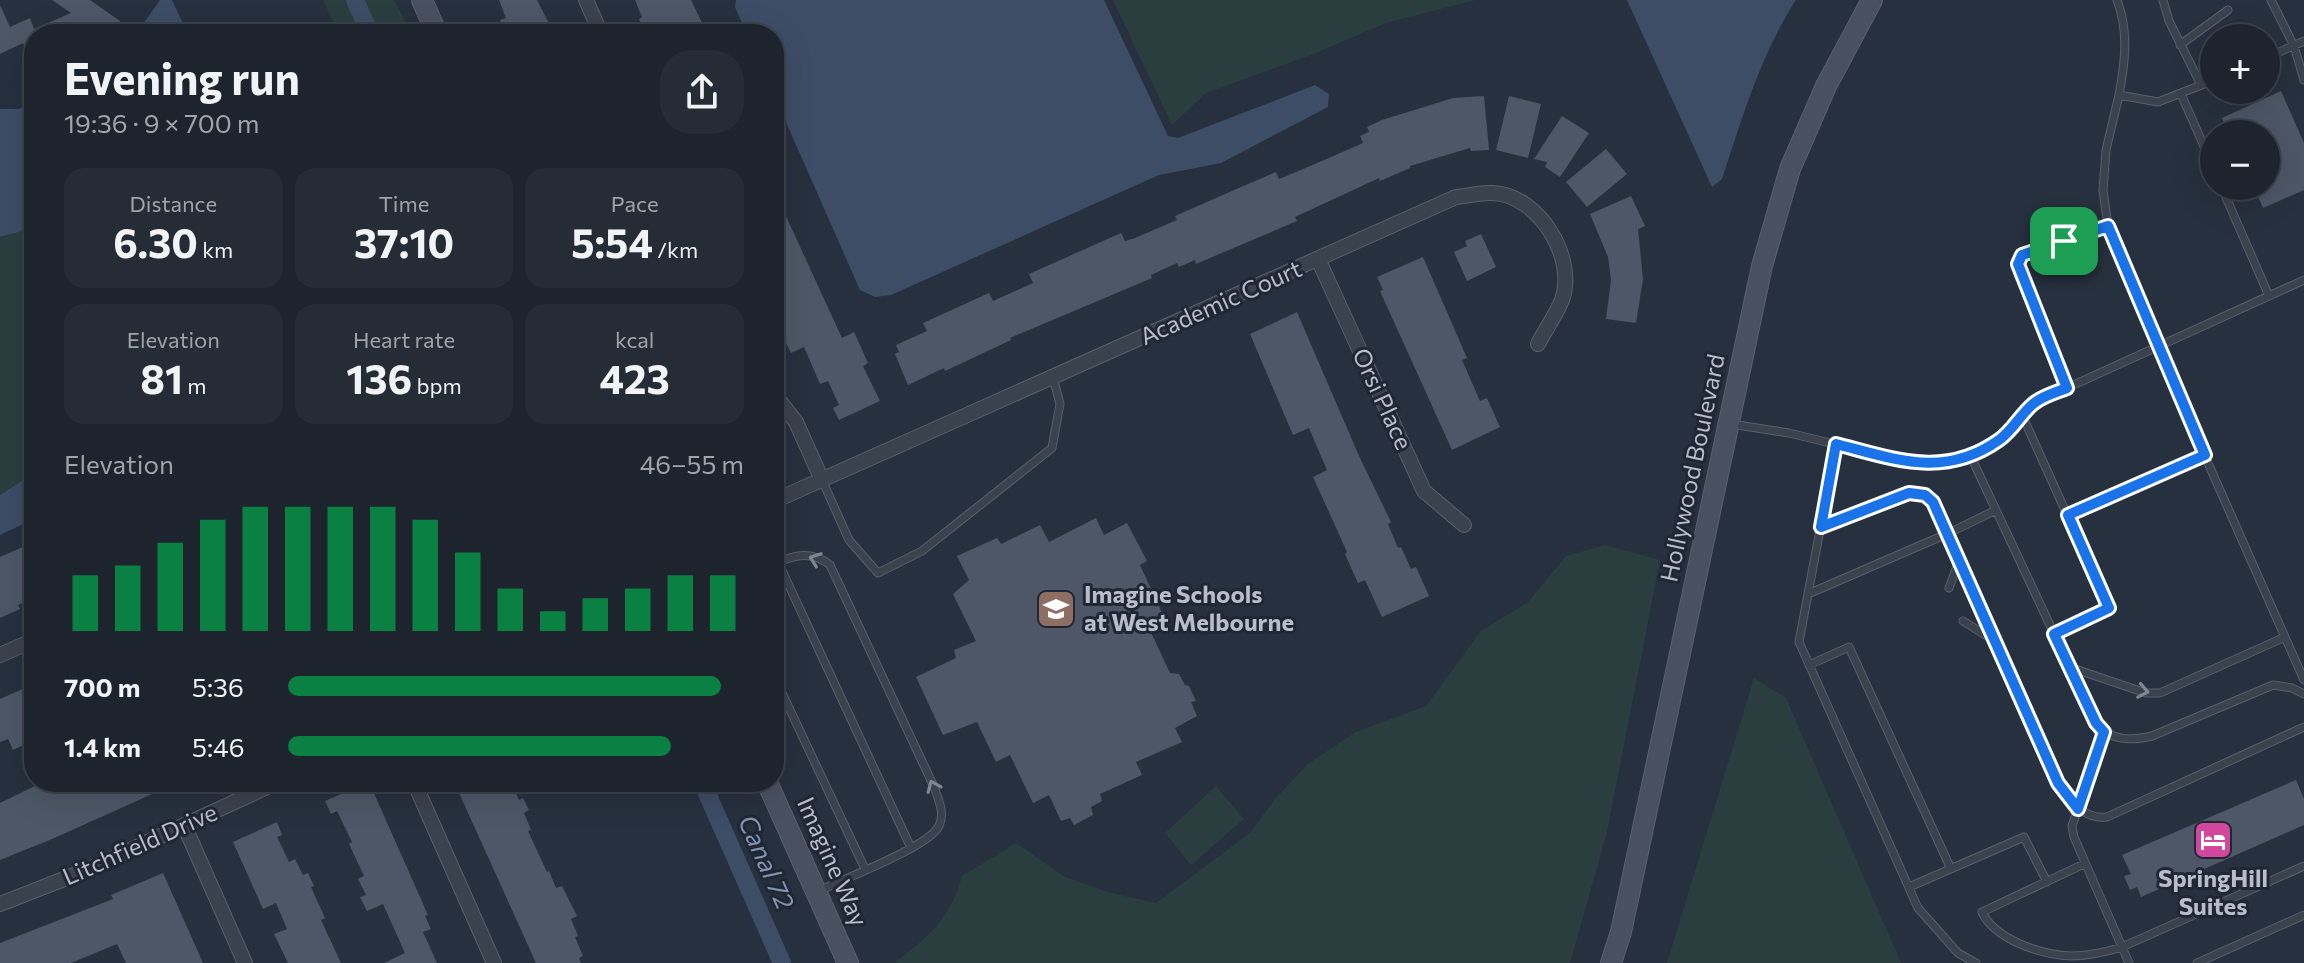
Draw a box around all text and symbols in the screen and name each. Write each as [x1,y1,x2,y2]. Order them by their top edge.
map controls [2200,24,2280,200]
button: + [2200,24,2280,104]
text: Evening run [64,50,300,104]
button: share [660,50,744,134]
text: 19:36 · 9 × 700 m [64,107,259,138]
button: − [2200,120,2280,200]
text: Distance [130,190,217,217]
text: Time [379,190,429,217]
text: Pace [611,190,659,217]
pin [2030,207,2098,275]
text: 6.30 [113,217,198,266]
text: 37:10 [354,217,454,266]
text: 5:54 [571,217,653,266]
icon: arrive [2042,219,2086,263]
text: km [198,236,233,263]
text: /km [653,236,698,263]
street label: Academic Court [1135,253,1306,350]
text: Elevation [127,326,220,353]
text: Heart rate [353,326,455,353]
text: kcal [615,326,654,353]
street label: Orsi Place [1347,343,1419,454]
street label: Hollywood Boulevard [1653,351,1730,584]
text: 81 [140,353,183,402]
text: 136 [346,353,412,402]
text: 423 [600,353,670,402]
text: m [183,372,206,399]
text: bpm [412,372,462,399]
text: Elevation [64,448,174,479]
text: 46–55 m [640,448,744,479]
one-way arrow [809,553,823,569]
place label: Imagine Schools at West Melbourne [1084,579,1294,636]
school or university icon: Imagine Schools at West Melbourne [1035,588,1077,630]
text: 700 m [64,671,140,702]
text: 5:36 [192,671,244,702]
one-way arrow [2137,681,2150,698]
text: 1.4 km [64,731,141,762]
text: 5:46 [192,731,244,762]
one-way arrow [926,780,942,794]
street label: Imagine Way [792,792,875,930]
street label: Litchfield Drive [58,797,221,891]
water label: Canal 72 [733,810,802,914]
hotel icon: SpringHill Suites [2192,819,2234,861]
place label: SpringHill Suites [2158,863,2268,920]

